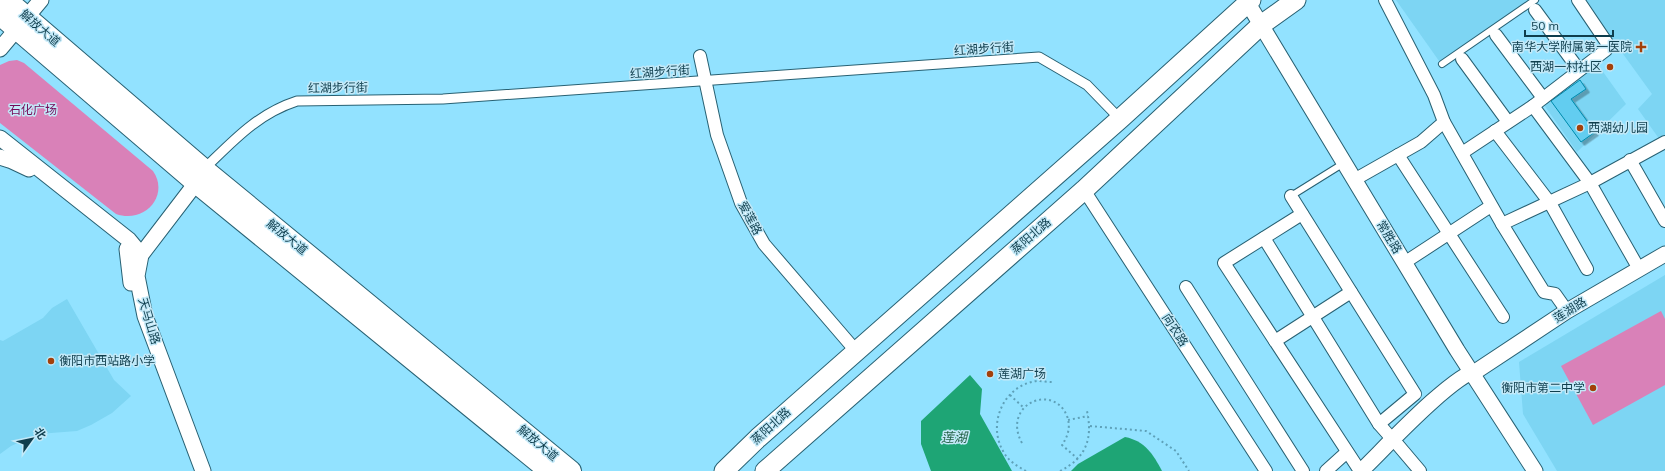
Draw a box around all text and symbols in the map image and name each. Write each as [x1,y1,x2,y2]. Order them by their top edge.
street label: 解放大道 [17,6,63,49]
scale bar [1525,12,1613,38]
text: 50 m [1531,18,1559,33]
street label: 红湖步行街 [954,39,1014,58]
place label: 南华大学附属第一医院 [1512,39,1632,54]
marker: 南华大学附属第一医院 [1635,41,1647,53]
place label: 西湖一村社区 [1530,59,1602,74]
street label: 红湖步行街 [630,62,690,81]
marker: 西湖一村社区 [1605,62,1615,72]
street label: 红湖步行街 [308,79,368,96]
park label: 石化广场 [9,102,57,117]
place label: 西湖幼儿园 [1588,120,1648,135]
marker: 西湖幼儿园 [1575,123,1585,133]
street label: 爱莲路 [735,198,766,237]
street label: 蒸阳北路 [1008,214,1054,257]
street label: 解放大道 [264,216,311,258]
street label: 常胜路 [1374,217,1405,256]
street label: 莲湖路 [1550,294,1589,325]
street label: 天马山路 [135,296,164,346]
street label: 向农路 [1159,311,1192,349]
place label: 衡阳市西站路小学 [59,353,155,368]
marker: 衡阳市西站路小学 [46,356,56,366]
place label: 莲湖广场 [998,366,1046,381]
marker: 莲湖广场 [985,369,995,379]
place label: 衡阳市第二中学 [1501,380,1585,395]
marker: 衡阳市第二中学 [1588,383,1598,393]
street label: 蒸阳北路 [748,404,794,447]
north arrow [12,419,52,459]
street label: 解放大道 [515,421,562,464]
text: 北 [32,425,49,442]
water label: 莲湖 [941,429,969,445]

